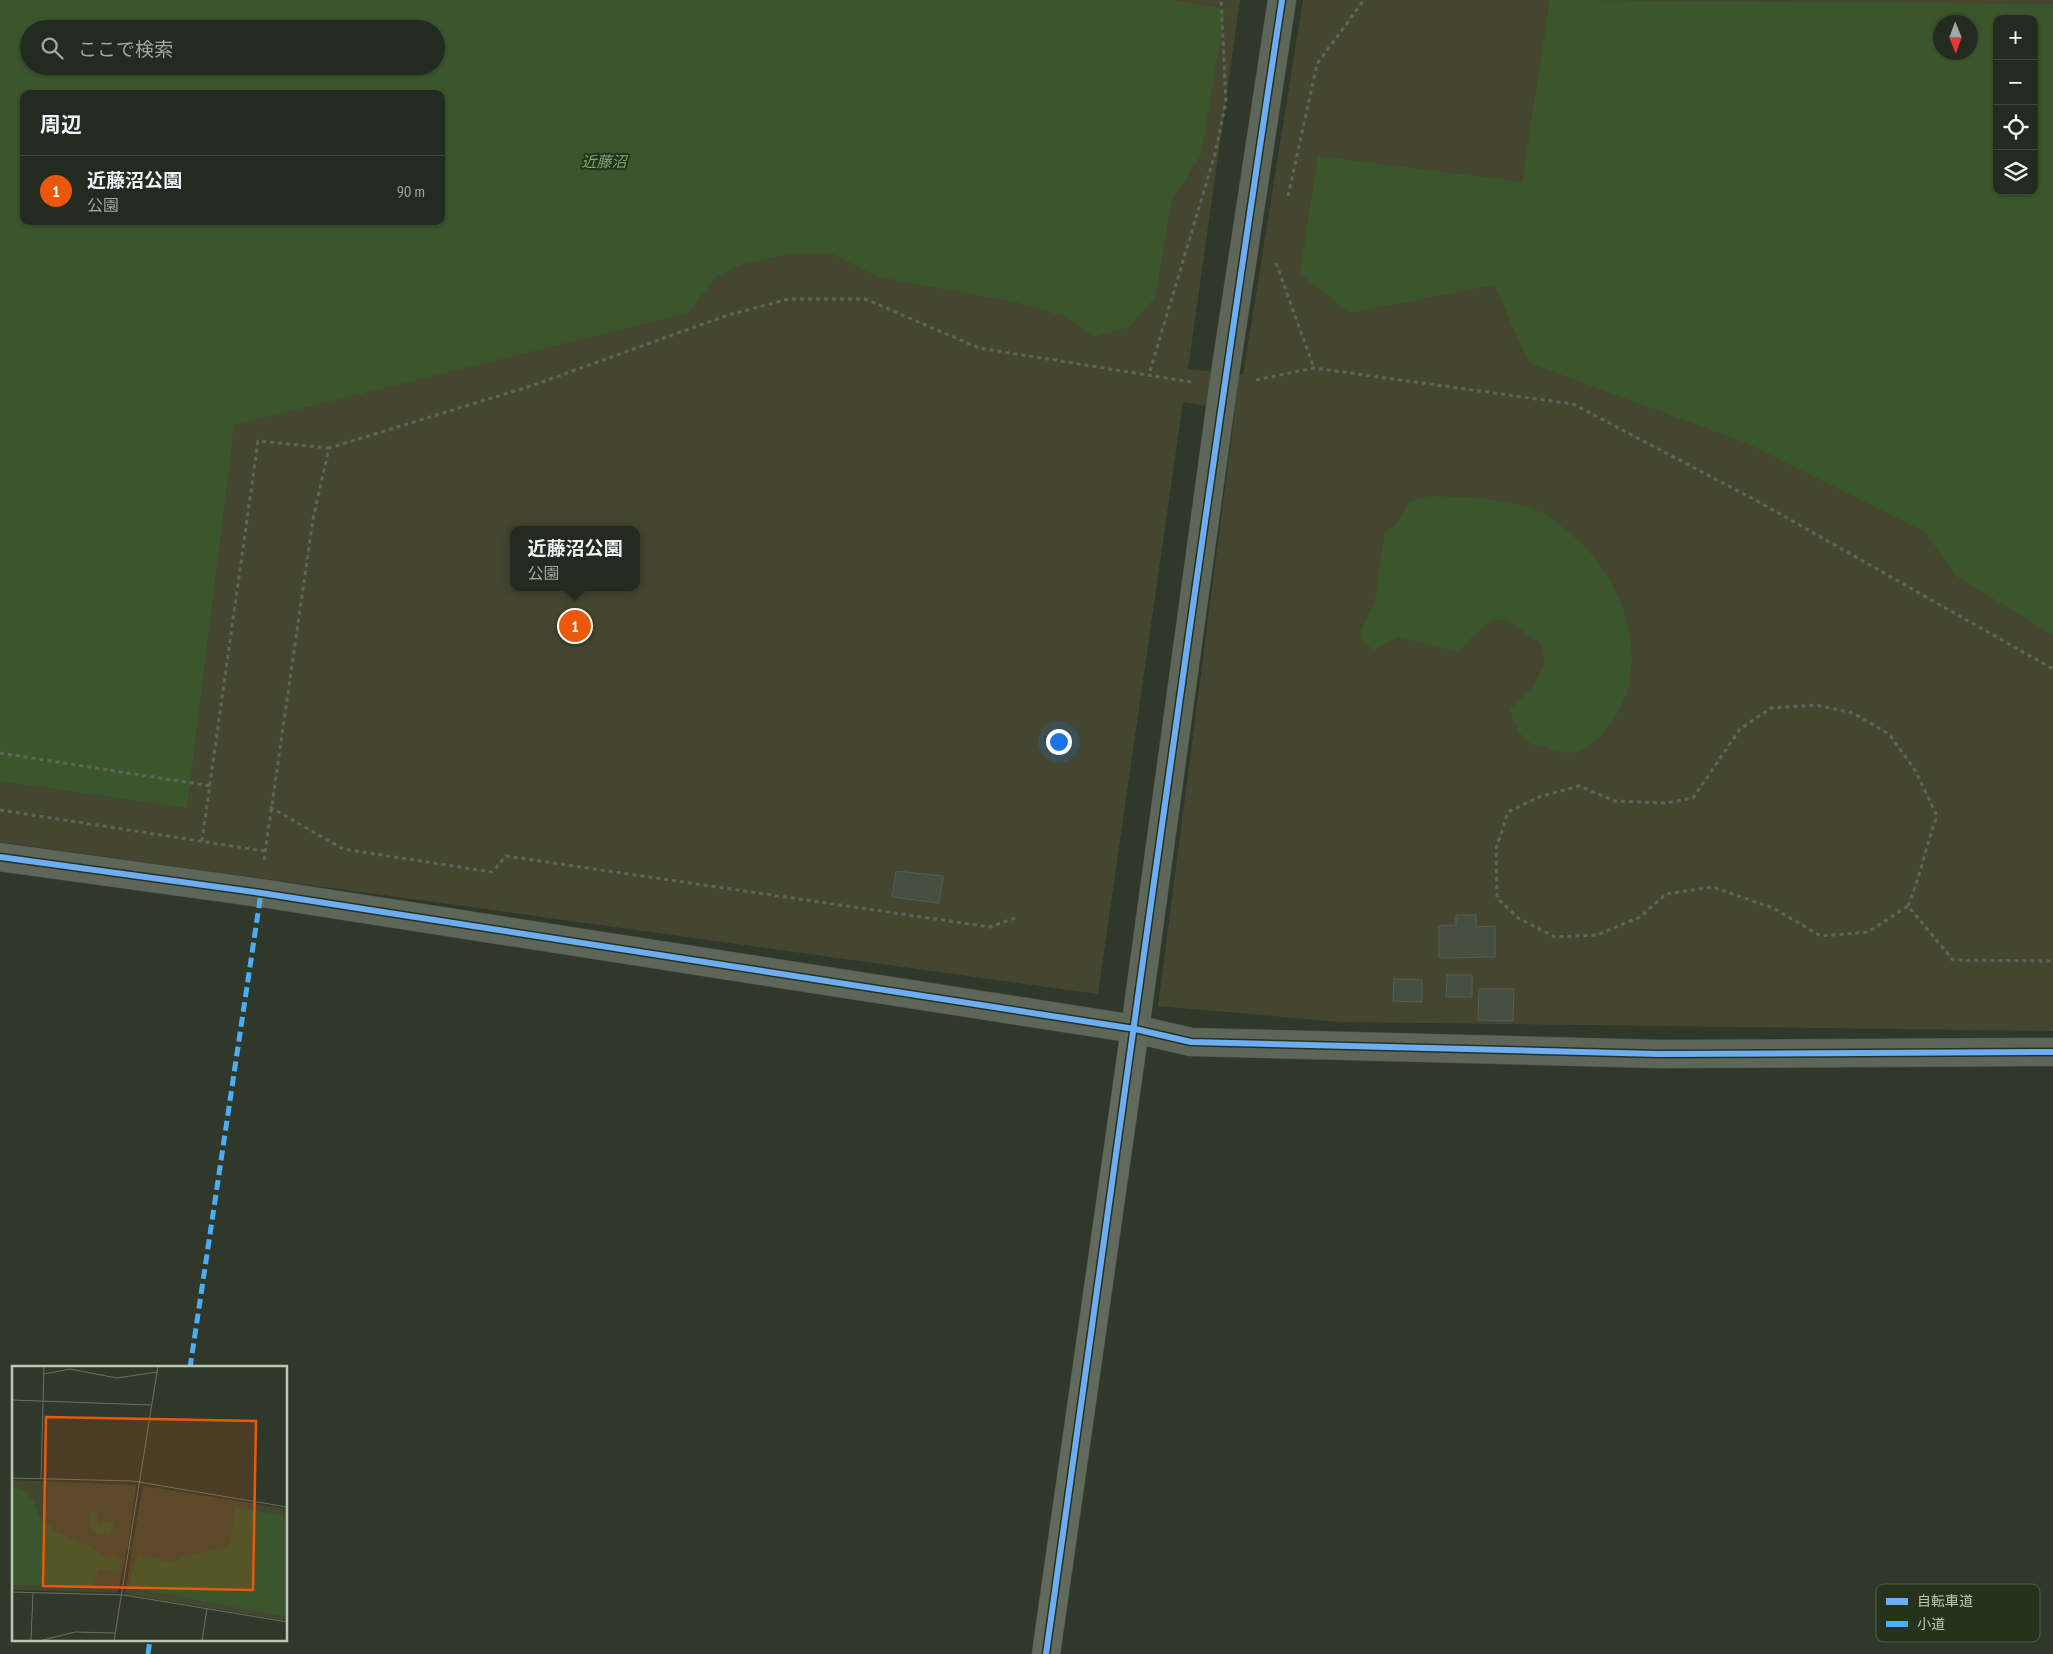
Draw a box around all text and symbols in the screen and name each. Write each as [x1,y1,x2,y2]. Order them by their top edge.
north arrow [1933,15,1978,60]
map controls [1993,15,2038,195]
button: + [1993,15,2038,60]
search box [20,20,445,75]
icon: search [38,34,66,62]
text: ここで検索 [78,37,173,61]
button: − [1993,60,2038,105]
button: locate [1993,105,2038,150]
text: 周辺 [40,111,82,138]
button: layers [1993,150,2038,195]
water label: 近藤沼 [581,152,628,171]
text: 近藤沼公園 [87,168,182,192]
text: 1 [52,181,60,201]
text: 90 m [397,181,425,201]
text: 公園 [87,195,119,215]
popup [510,526,640,591]
text: 近藤沼公園 [527,536,623,560]
text: 公園 [527,563,560,583]
pin: 1 [559,607,591,645]
your location [1046,729,1072,755]
inset map [12,1366,288,1642]
legend [1876,1584,2040,1642]
text: 自転車道 [1917,1592,1973,1610]
text: 小道 [1917,1615,1945,1633]

